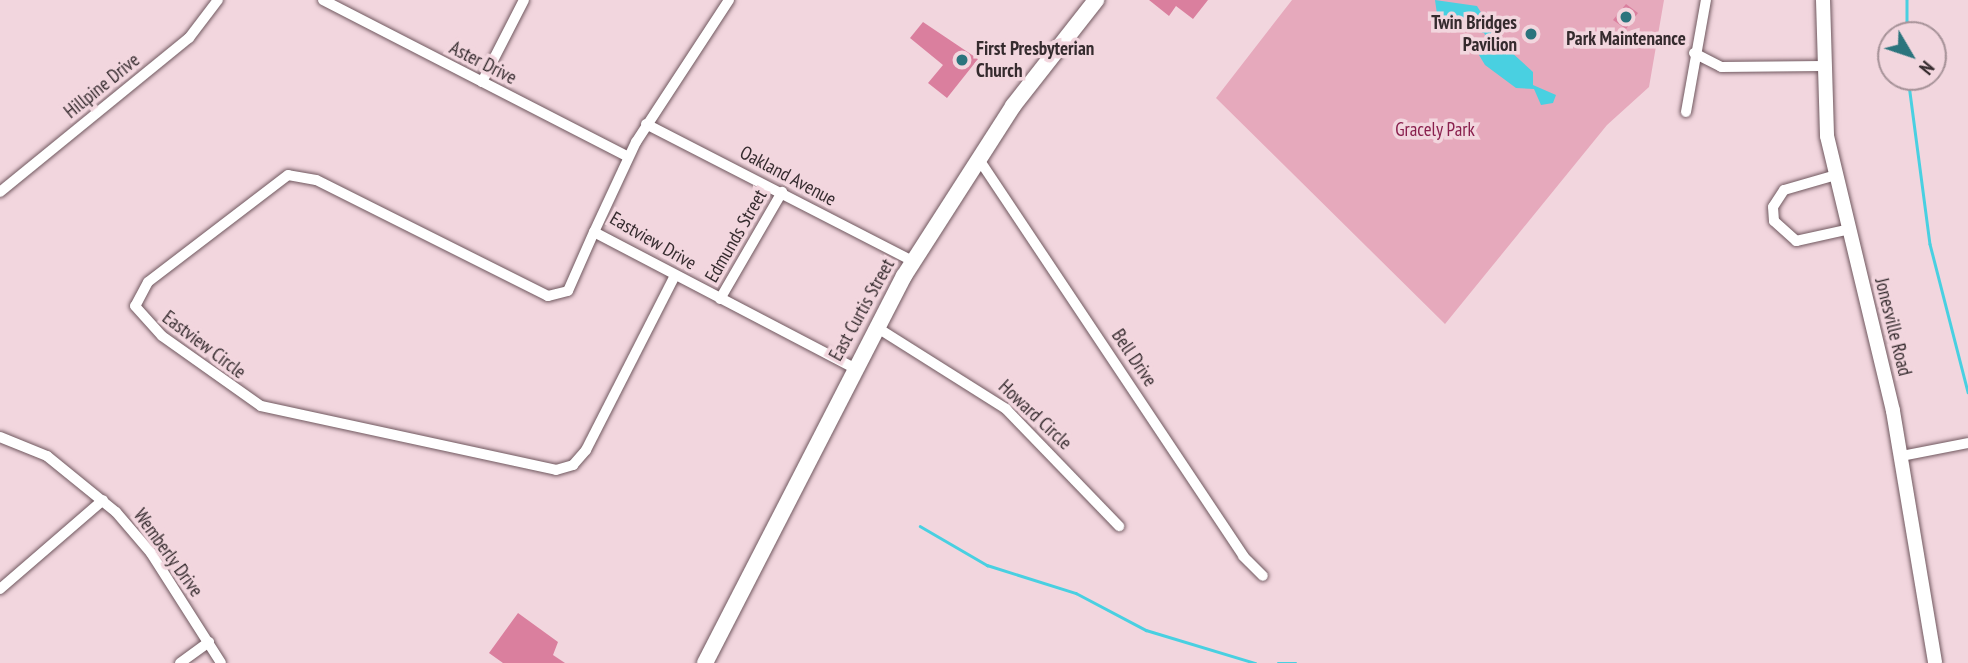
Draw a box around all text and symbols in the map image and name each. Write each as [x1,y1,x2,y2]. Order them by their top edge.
marker: Park Maintenance [1618,9,1634,25]
place label: Twin Bridges Pavilion [1431,12,1517,56]
north arrow [1877,21,1947,91]
marker: Twin Bridges Pavilion [1523,26,1539,42]
place label: Park Maintenance [1566,28,1686,50]
street label: Aster Drive [446,36,520,90]
place label: First Presbyterian Church [976,38,1094,82]
street label: Hillpine Drive [60,49,144,123]
marker: First Presbyterian Church [954,52,970,68]
text: N [1914,56,1939,79]
park label: Gracely Park [1395,119,1475,141]
street label: Oakland Avenue [736,141,840,211]
street label: Edmunds Street [700,186,772,286]
street label: Eastview Drive [606,207,700,275]
street label: East Curtis Street [825,255,899,365]
street label: Jonesville Road [1870,276,1916,378]
street label: Eastview Circle [158,306,250,384]
street label: Bell Drive [1107,325,1161,391]
street label: Howard Circle [994,375,1076,455]
street label: Wemberly Drive [128,504,208,602]

